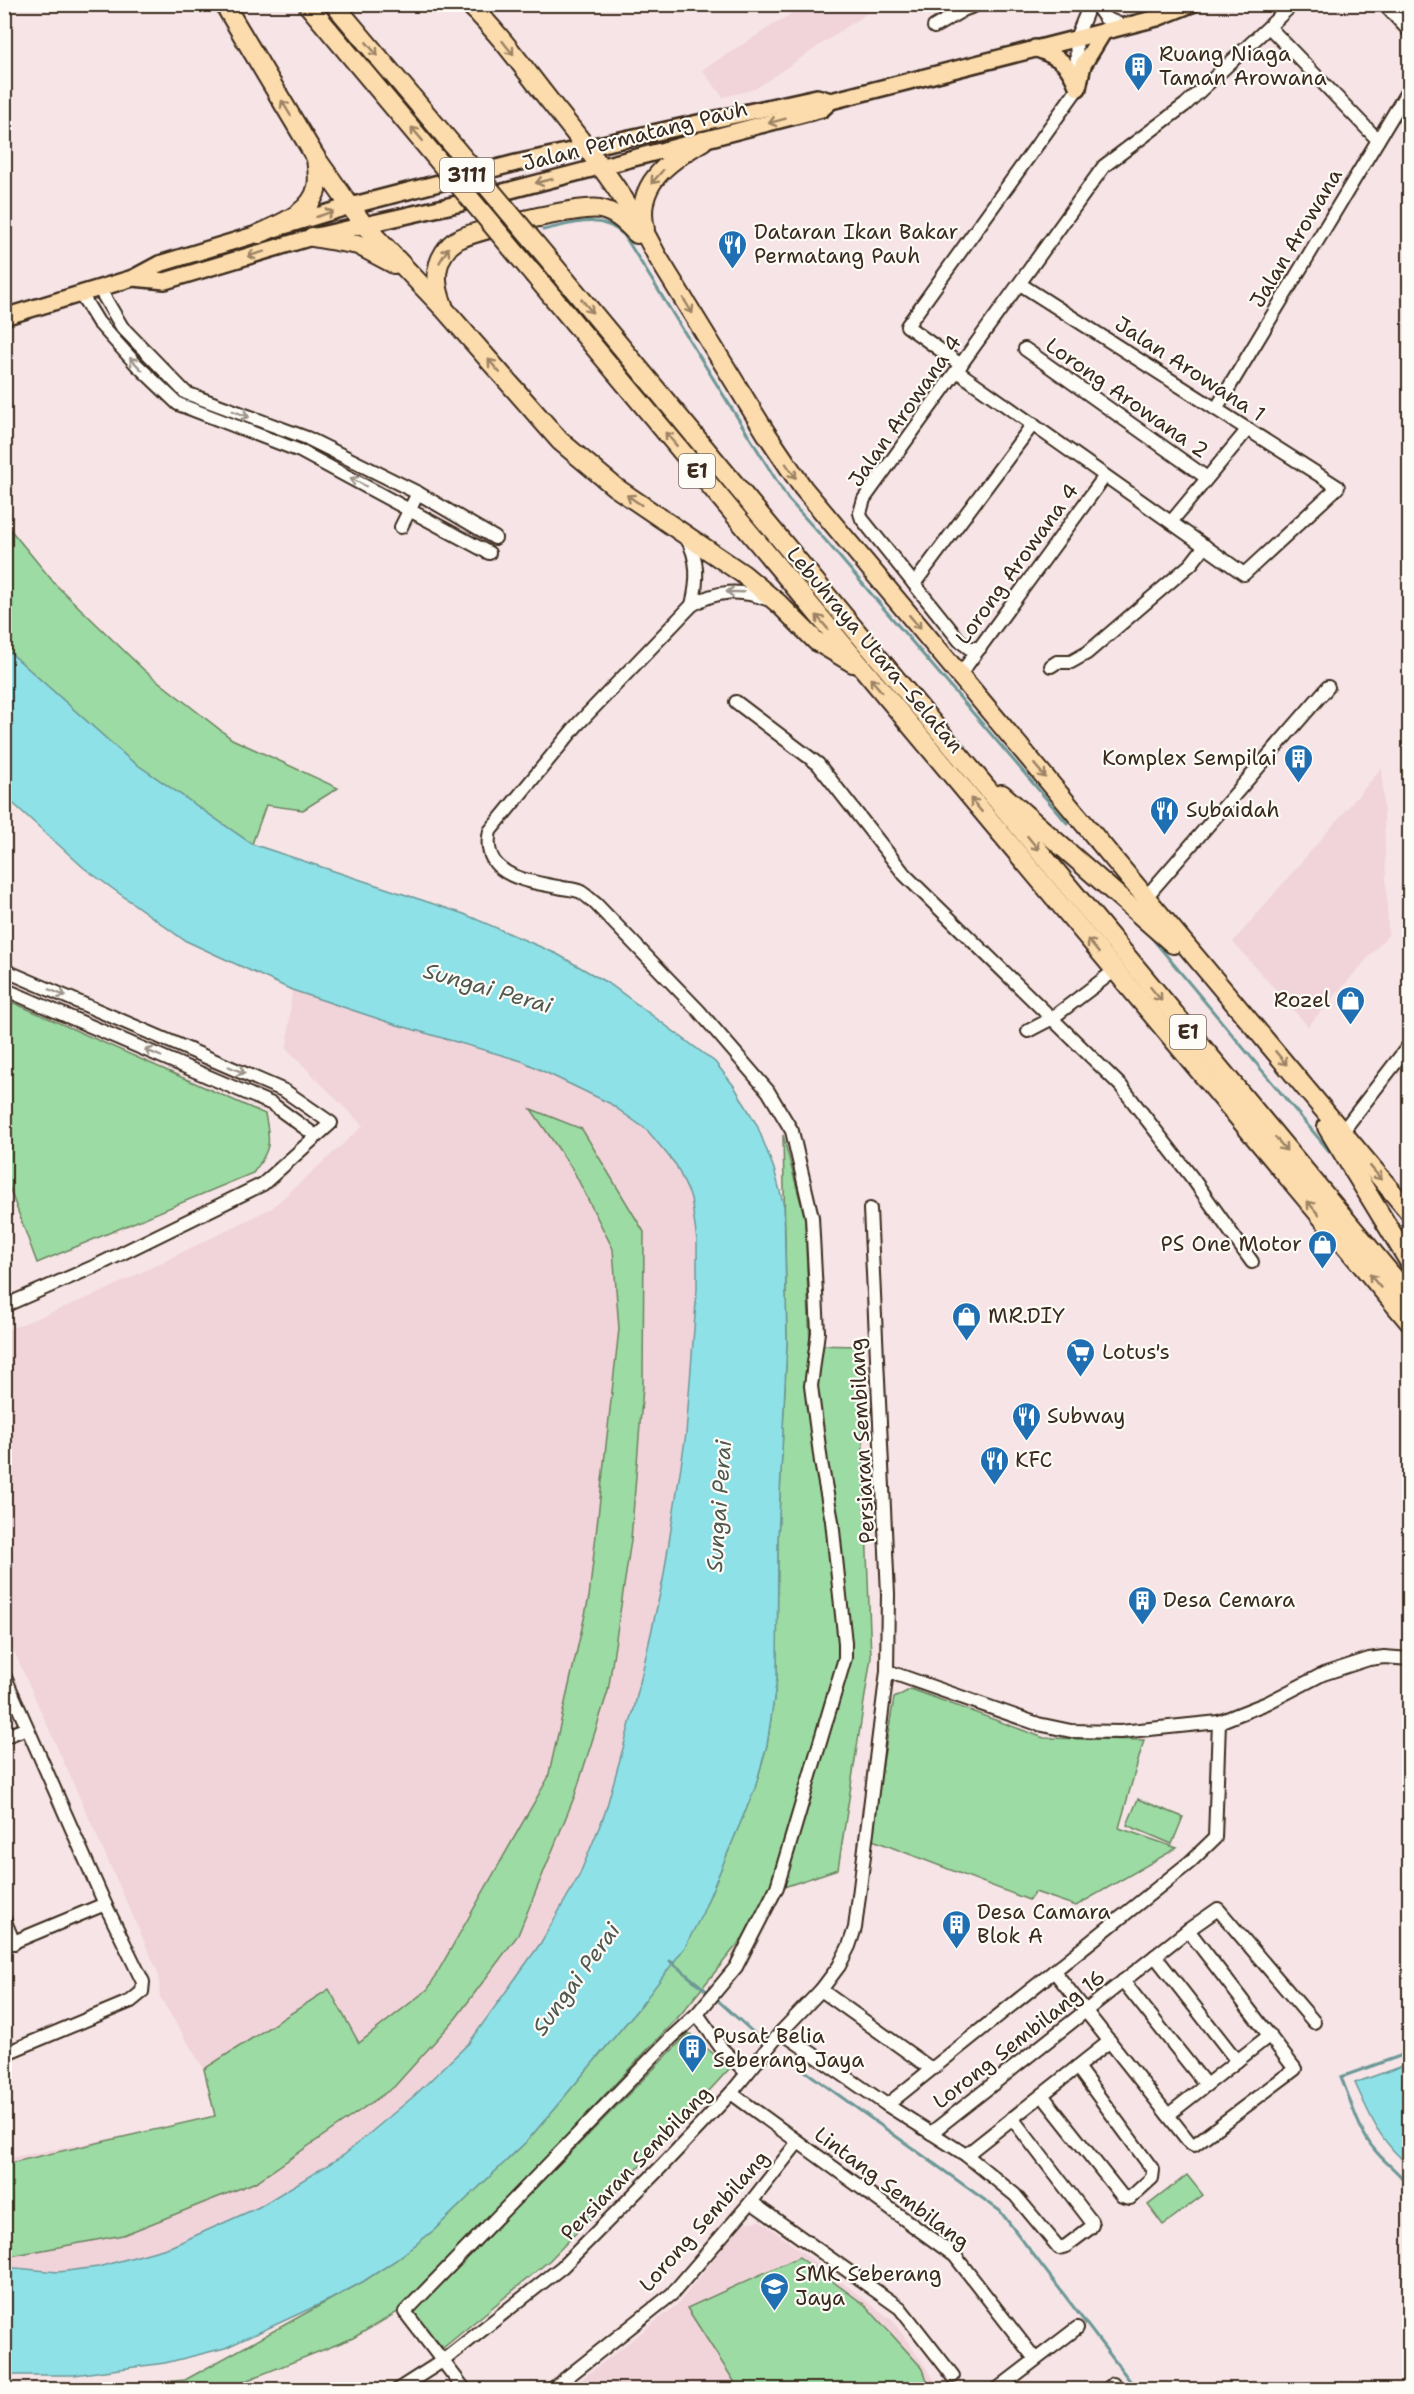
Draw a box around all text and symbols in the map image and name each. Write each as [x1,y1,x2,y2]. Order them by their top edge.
one-way arrow [501,40,514,56]
place label: Ruang Niaga Taman Arowana [1159,40,1327,92]
one-way arrow [365,41,379,56]
building icon: Ruang Niaga Taman Arowana [1122,50,1154,92]
street label: Jalan Permatang Pauh [520,94,750,178]
one-way arrow [280,100,292,117]
one-way arrow [768,116,787,127]
one-way arrow [410,127,424,142]
road number: 3111 [440,158,494,192]
street label: Jalan Arowana [1243,163,1349,313]
one-way arrow [650,169,664,184]
one-way arrow [535,176,554,188]
one-way arrow [315,207,334,218]
place label: Dataran Ikan Bakar Permatang Pauh [754,218,958,270]
restaurant icon: Dataran Ikan Bakar Permatang Pauh [717,228,749,270]
one-way arrow [439,247,451,264]
one-way arrow [247,249,266,260]
one-way arrow [682,297,694,314]
one-way arrow [581,298,594,314]
street label: Jalan Arowana 1 [1110,310,1270,428]
street label: Jalan Arowana 4 [842,329,968,493]
street label: Lorong Arowana 2 [1040,331,1214,465]
one-way arrow [129,356,143,371]
one-way arrow [488,358,501,374]
one-way arrow [231,409,250,420]
one-way arrow [664,432,678,447]
road number: E1 [679,454,715,488]
one-way arrow [785,462,797,479]
one-way arrow [350,476,367,488]
street label: Lorong Arowana 4 [949,478,1085,650]
one-way arrow [626,494,643,507]
street label: Lebuhraya Utara–Selatan [780,541,970,759]
one-way arrow [726,587,745,598]
one-way arrow [816,614,829,630]
one-way arrow [908,614,921,630]
one-way arrow [869,677,882,693]
building icon: Komplex Sempilai [1282,742,1314,784]
place label: Komplex Sempilai [1102,744,1277,772]
one-way arrow [1033,763,1047,778]
restaurant icon: Subaidah [1149,794,1181,836]
place label: Subaidah [1186,796,1280,824]
one-way arrow [969,798,983,813]
one-way arrow [1026,835,1039,851]
one-way arrow [1087,938,1100,954]
water label: Sungai Perai [420,956,556,1020]
shop icon: Rozel [1335,984,1367,1026]
one-way arrow [1150,986,1163,1002]
place label: Rozel [1274,986,1331,1014]
one-way arrow [49,988,67,999]
road number: E1 [1170,1015,1206,1049]
one-way arrow [144,1047,162,1058]
one-way arrow [1274,1050,1287,1066]
one-way arrow [228,1065,246,1076]
one-way arrow [1274,1136,1288,1151]
one-way arrow [1369,1165,1383,1180]
one-way arrow [1307,1200,1320,1216]
shop icon: PS One Motor [1307,1228,1339,1270]
place label: PS One Motor [1161,1230,1302,1258]
one-way arrow [1368,1274,1382,1289]
shop icon: MR.DIY [951,1300,983,1342]
place label: MR.DIY [988,1302,1065,1330]
supermarket icon: Lotus's [1065,1336,1097,1378]
street label: Persiaran Sembilang [843,1338,881,1544]
place label: Lotus's [1102,1338,1170,1366]
restaurant icon: Subway [1010,1400,1042,1442]
place label: Subway [1047,1402,1125,1430]
water label: Sungai Perai [700,1438,738,1573]
restaurant icon: KFC [978,1444,1010,1486]
place label: KFC [1015,1446,1052,1474]
building icon: Desa Cemara [1126,1584,1158,1626]
place label: Desa Cemara [1163,1586,1295,1614]
place label: Desa Camara Blok A [977,1898,1111,1950]
building icon: Desa Camara Blok A [940,1908,972,1950]
water label: Sungai Perai [525,1916,627,2041]
street label: Lorong Sembilang 16 [927,1963,1111,2115]
place label: Pusat Belia Seberang Jaya [713,2022,864,2074]
building icon: Pusat Belia Seberang Jaya [676,2032,708,2074]
street label: Persiaran Sembilang [554,2079,718,2247]
street label: Lintang Sembilang [809,2120,975,2256]
street label: Lorong Sembilang [633,2144,775,2298]
place label: SMK Seberang Jaya [795,2260,942,2312]
school or university icon: SMK Seberang Jaya [758,2270,790,2312]

